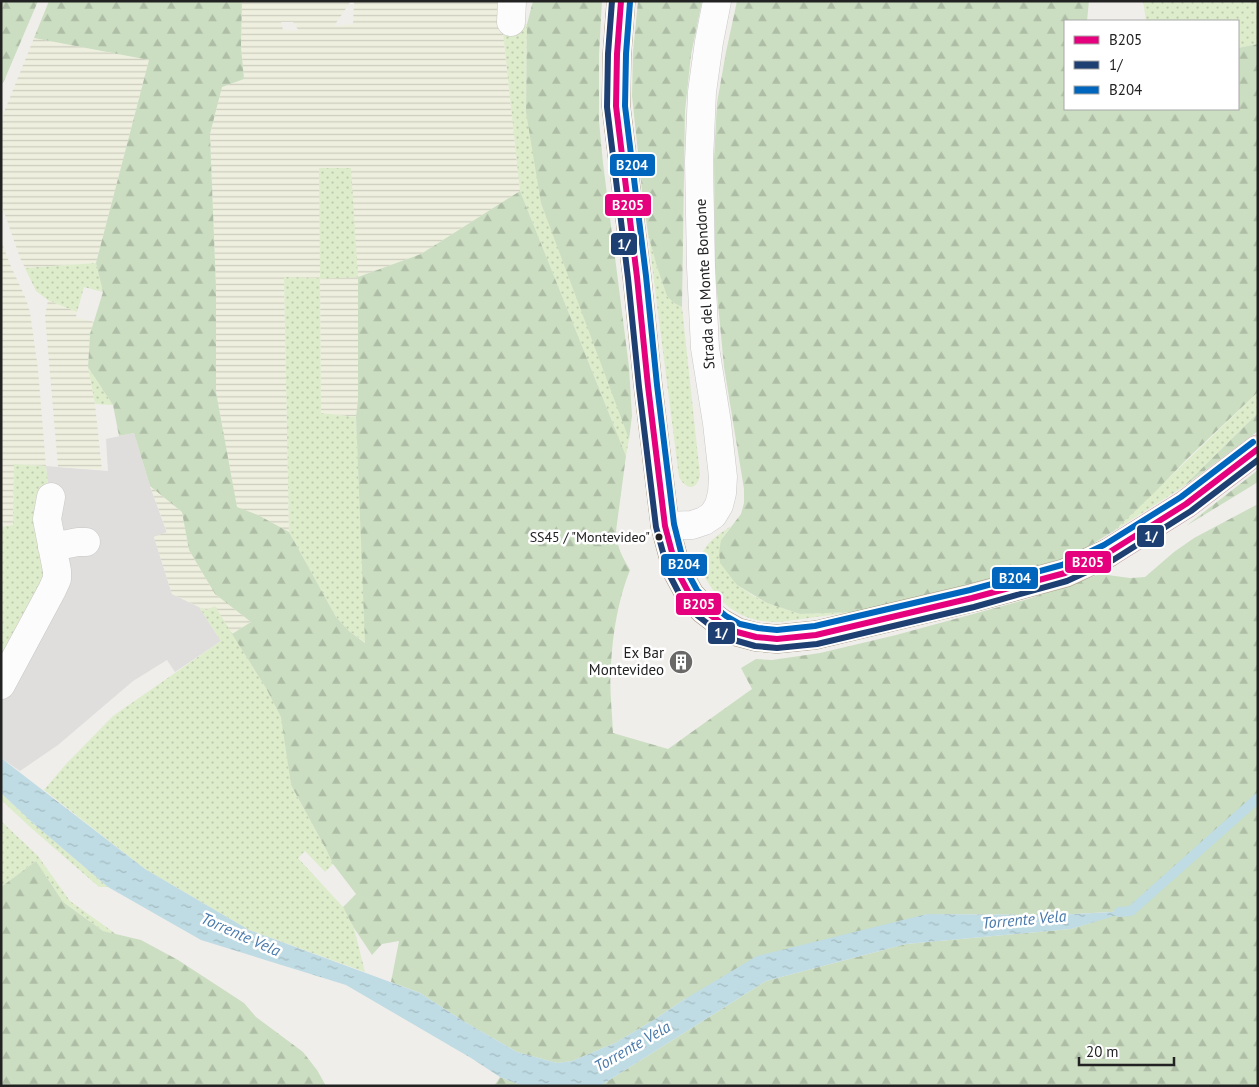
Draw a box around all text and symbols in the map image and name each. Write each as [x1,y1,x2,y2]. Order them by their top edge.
legend [1064,20,1239,110]
text: B205 [1109,30,1142,49]
text: 1/ [1109,55,1123,74]
text: B204 [1109,80,1142,99]
line badge: B204 [609,153,656,177]
text: B204 [616,156,648,174]
line badge: B205 [604,193,652,217]
text: B205 [612,196,644,214]
street label: Strada del Monte Bondone [691,198,718,370]
line badge: 1/ [610,232,638,256]
text: 1/ [617,235,632,253]
line badge: 1/ [1136,524,1165,548]
text: 1/ [1144,527,1159,545]
place label: SS45 / "Montevideo" [530,528,650,546]
marker: SS45 / "Montevideo" [654,532,664,542]
line badge: B205 [1064,550,1112,574]
line badge: B204 [660,553,708,577]
text: B205 [1072,553,1104,571]
text: B204 [668,555,700,573]
line badge: B204 [991,566,1039,590]
text: B204 [999,569,1031,587]
line badge: B205 [675,592,722,616]
text: B205 [683,595,715,613]
line badge: 1/ [707,621,736,645]
text: 1/ [714,624,729,642]
place label: Ex Bar Montevideo [589,643,664,679]
building icon: Ex Bar Montevideo [668,649,694,675]
water label: Torrente Vela [981,905,1067,933]
water label: Torrente Vela [198,908,284,960]
water label: Torrente Vela [590,1016,674,1076]
scale bar [1079,1034,1174,1066]
text: 20 m [1086,1042,1119,1061]

